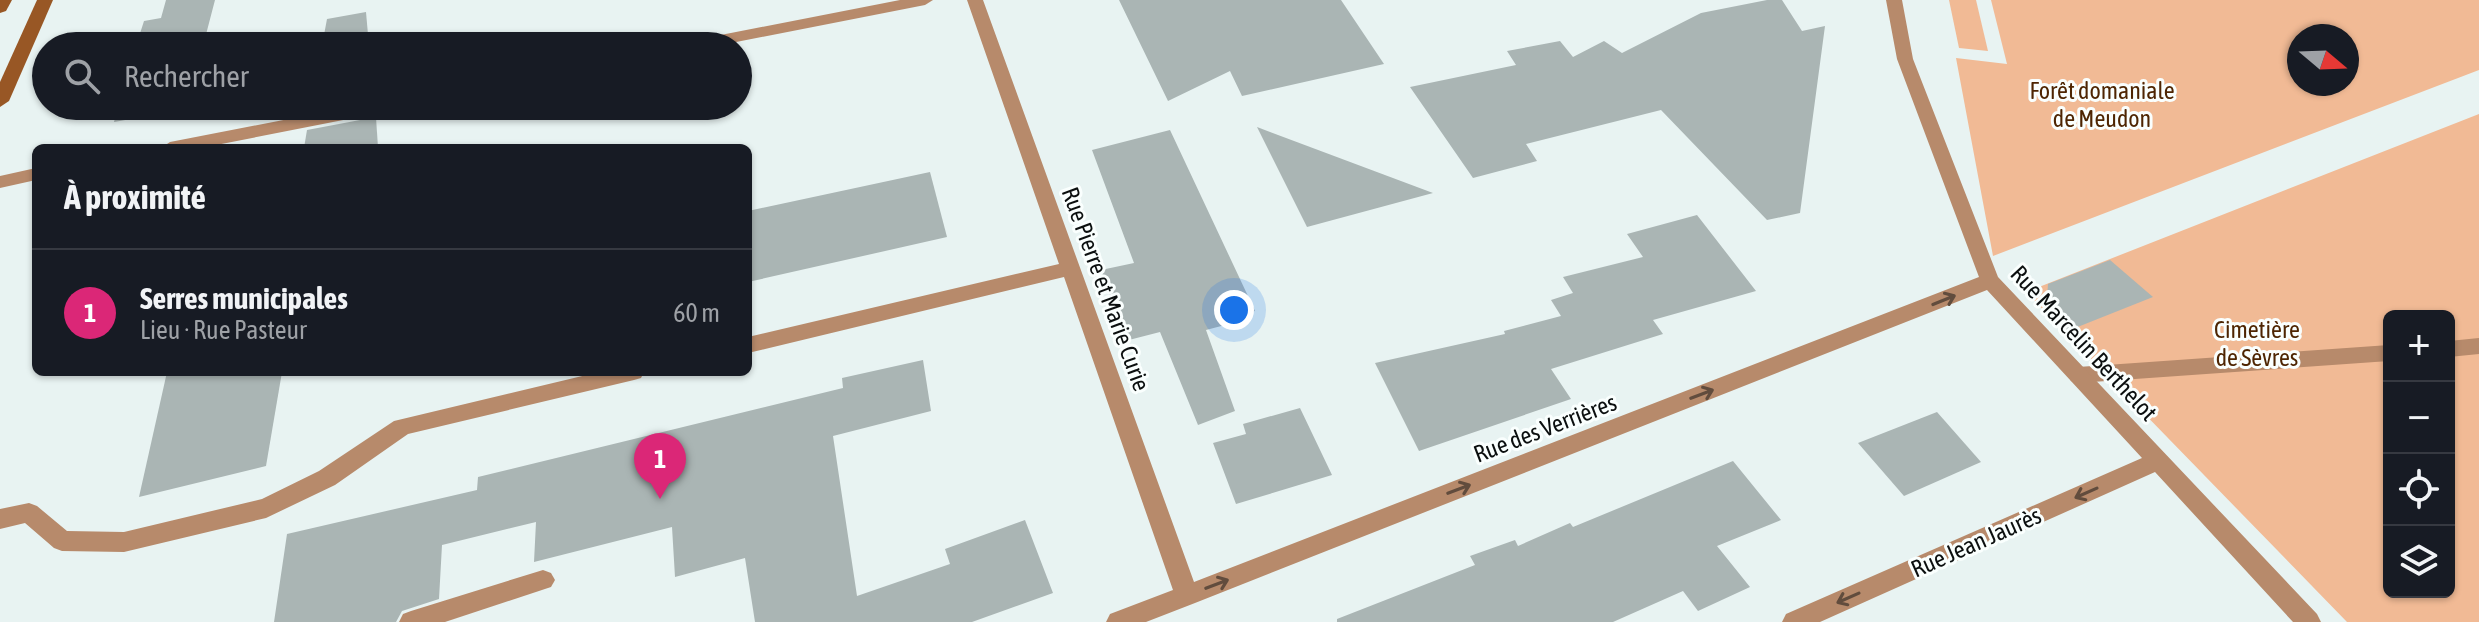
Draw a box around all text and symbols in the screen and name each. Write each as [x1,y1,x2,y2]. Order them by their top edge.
north arrow [2287,24,2359,96]
search box [32,32,752,120]
icon: search [60,54,104,98]
text: Rechercher [124,59,249,93]
park label: Forêt domaniale de Meudon [2029,77,2175,132]
text: À proximité [64,177,206,216]
street label: Rue Pierre et Marie Curie [1057,183,1155,395]
street label: Rue Marcelin Berthelot [2005,260,2163,426]
text: Serres municipales [140,281,348,315]
your location [1214,290,1254,330]
one-way arrow [1931,292,1956,306]
text: 1 [84,298,96,328]
text: 60 m [673,298,720,328]
map controls [2383,310,2455,598]
button: + [2383,310,2455,382]
text: Lieu · Rue Pasteur [140,315,307,345]
park label: Cimetière de Sèvres [2214,316,2300,371]
button: − [2383,382,2455,454]
one-way arrow [1689,386,1713,401]
street label: Rue des Verrières [1470,388,1620,468]
pin: 1 [634,433,686,499]
button: locate [2383,454,2455,526]
one-way arrow [1446,481,1471,495]
one-way arrow [2074,486,2098,501]
street label: Rue Jean Jaurès [1907,501,2045,583]
button: layers [2383,526,2455,598]
one-way arrow [1204,576,1229,590]
one-way arrow [1836,591,1860,606]

